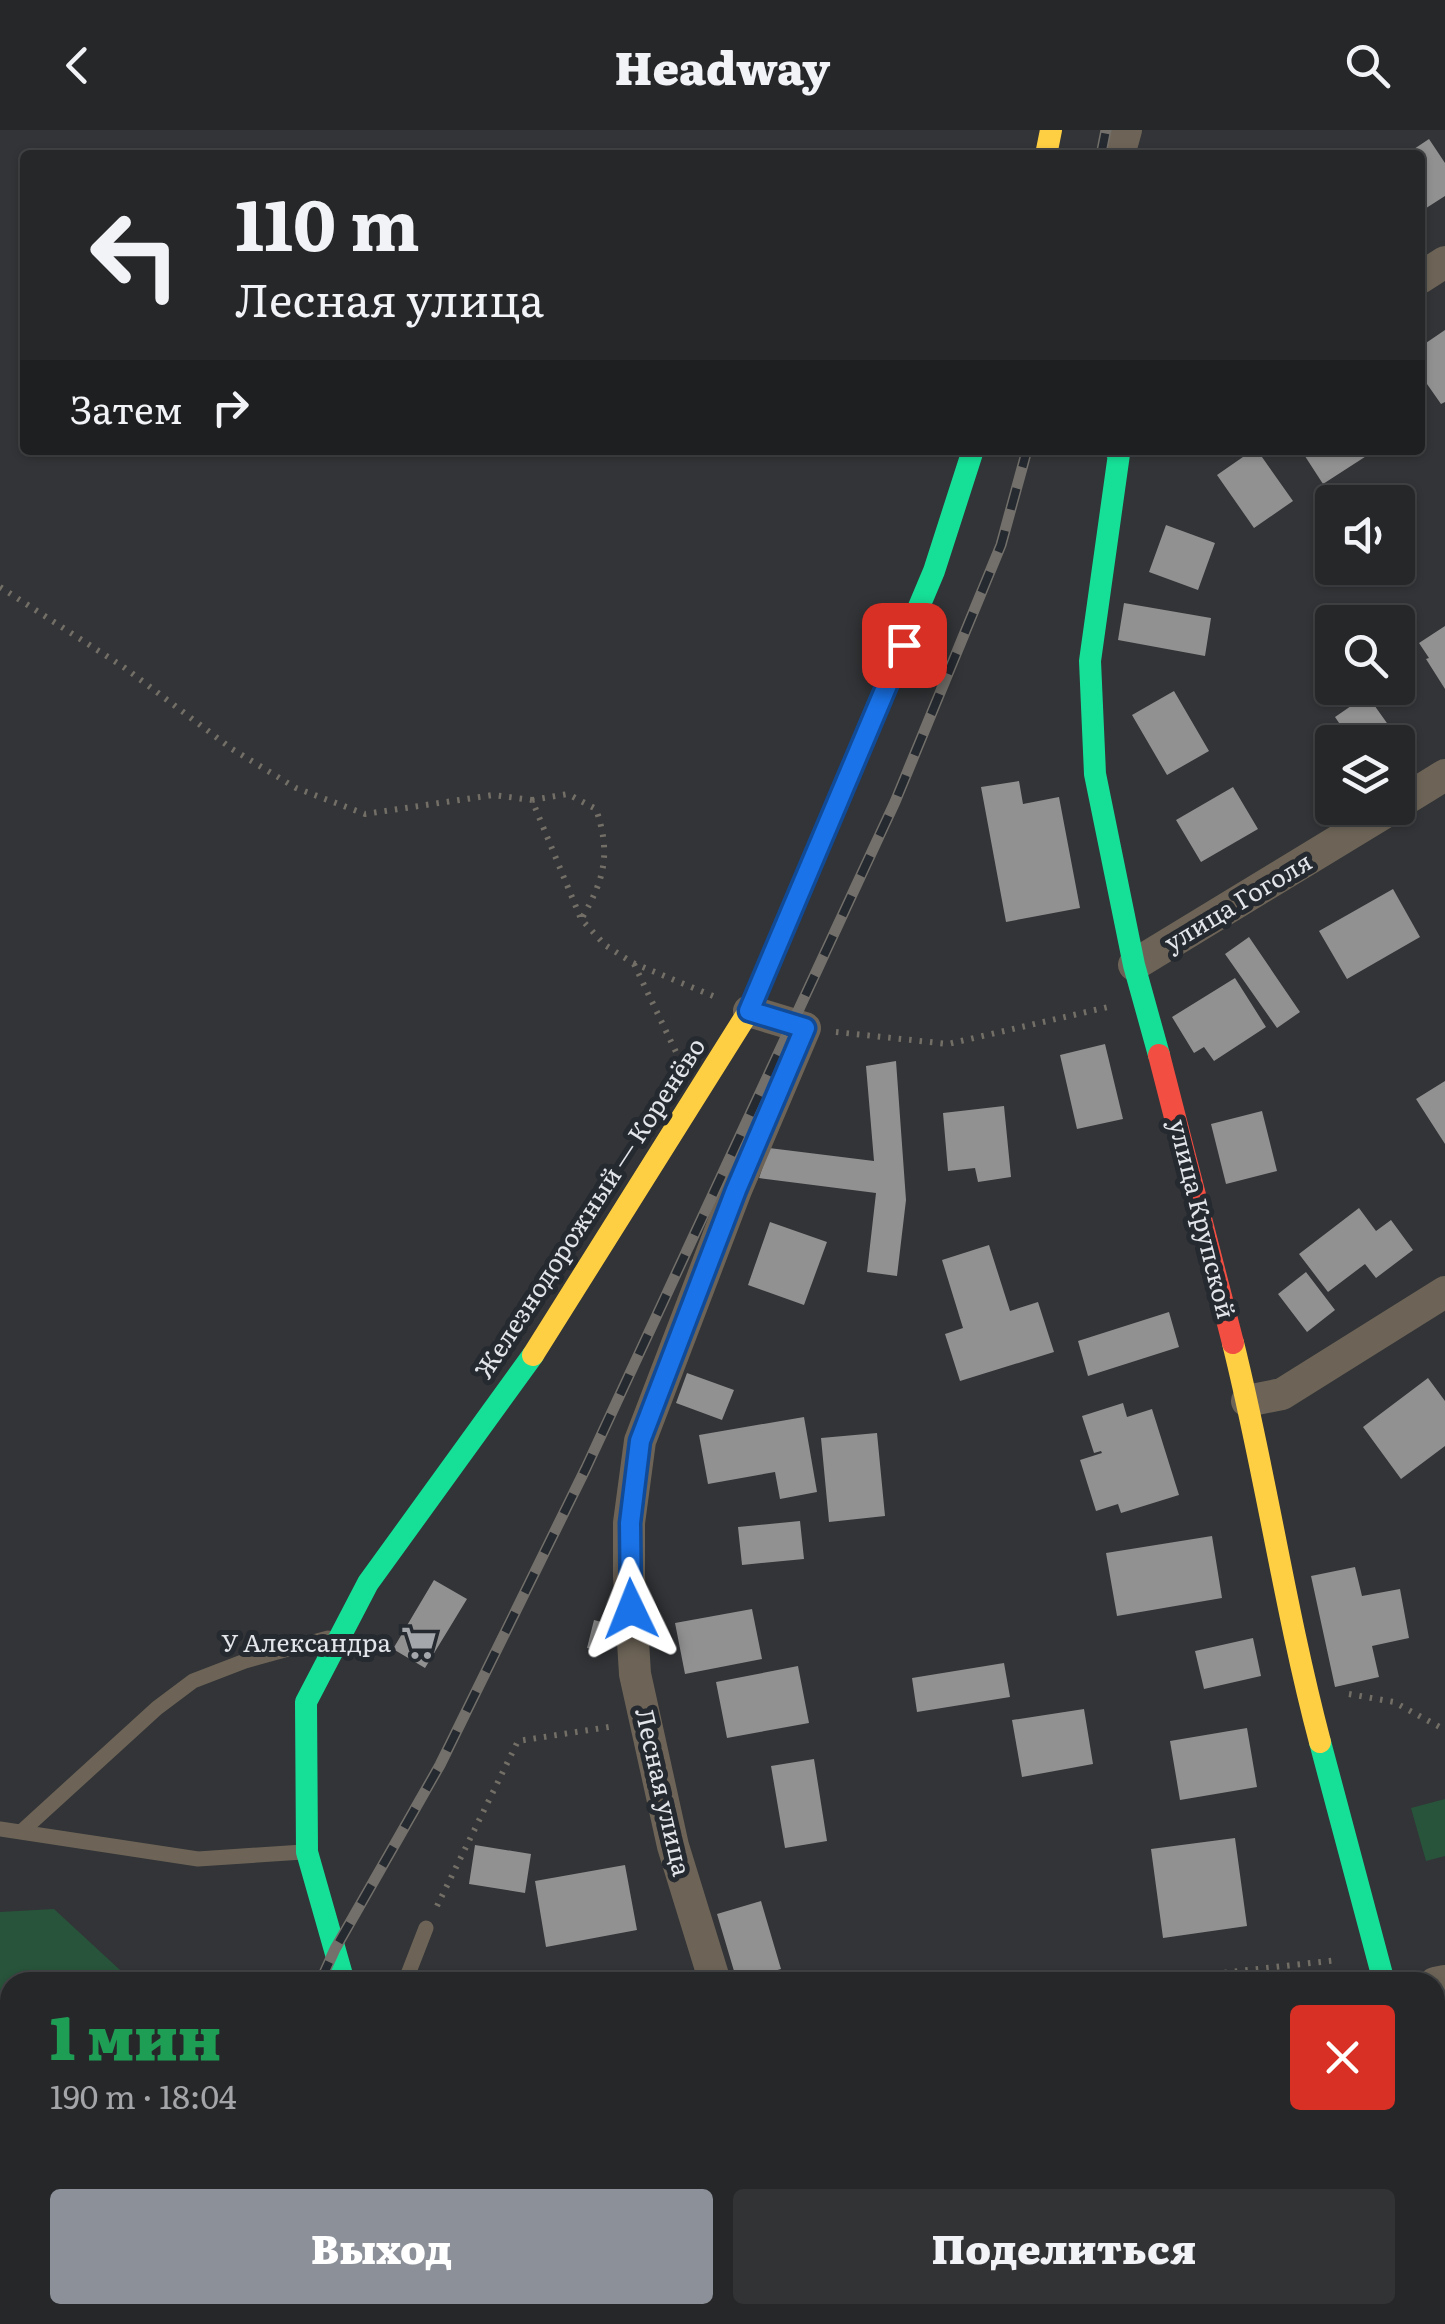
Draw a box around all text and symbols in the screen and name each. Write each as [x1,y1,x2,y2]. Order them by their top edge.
text: Headway [615,32,830,99]
icon: back [50,38,105,93]
icon: search [1340,38,1395,93]
text: 110 m [235,169,420,273]
icon: left [70,190,200,320]
text: Лесная улица [235,264,544,331]
text: Затем [70,379,183,436]
icon: right [203,380,258,435]
map controls [1315,485,1415,825]
button: sound [1315,485,1415,585]
pin [862,603,947,688]
button: search [1315,605,1415,705]
icon: arrive [877,618,932,673]
button: layers [1315,725,1415,825]
street label: улица Гоголя [1156,842,1318,960]
street label: Железнодорожный — Коренёво [464,1029,713,1385]
street label: улица Крупской [1161,1115,1246,1322]
position arrow [579,1557,683,1661]
place label: У Александра [221,1623,392,1660]
supermarket icon: У Александра [400,1624,438,1662]
street label: Лесная улица [627,1704,702,1880]
text: 1 мин [50,1989,221,2078]
button: close [1290,2005,1395,2110]
text: 190 m · 18:04 [50,2071,237,2119]
button: Выход [50,2189,713,2304]
button: Поделиться [733,2189,1395,2304]

